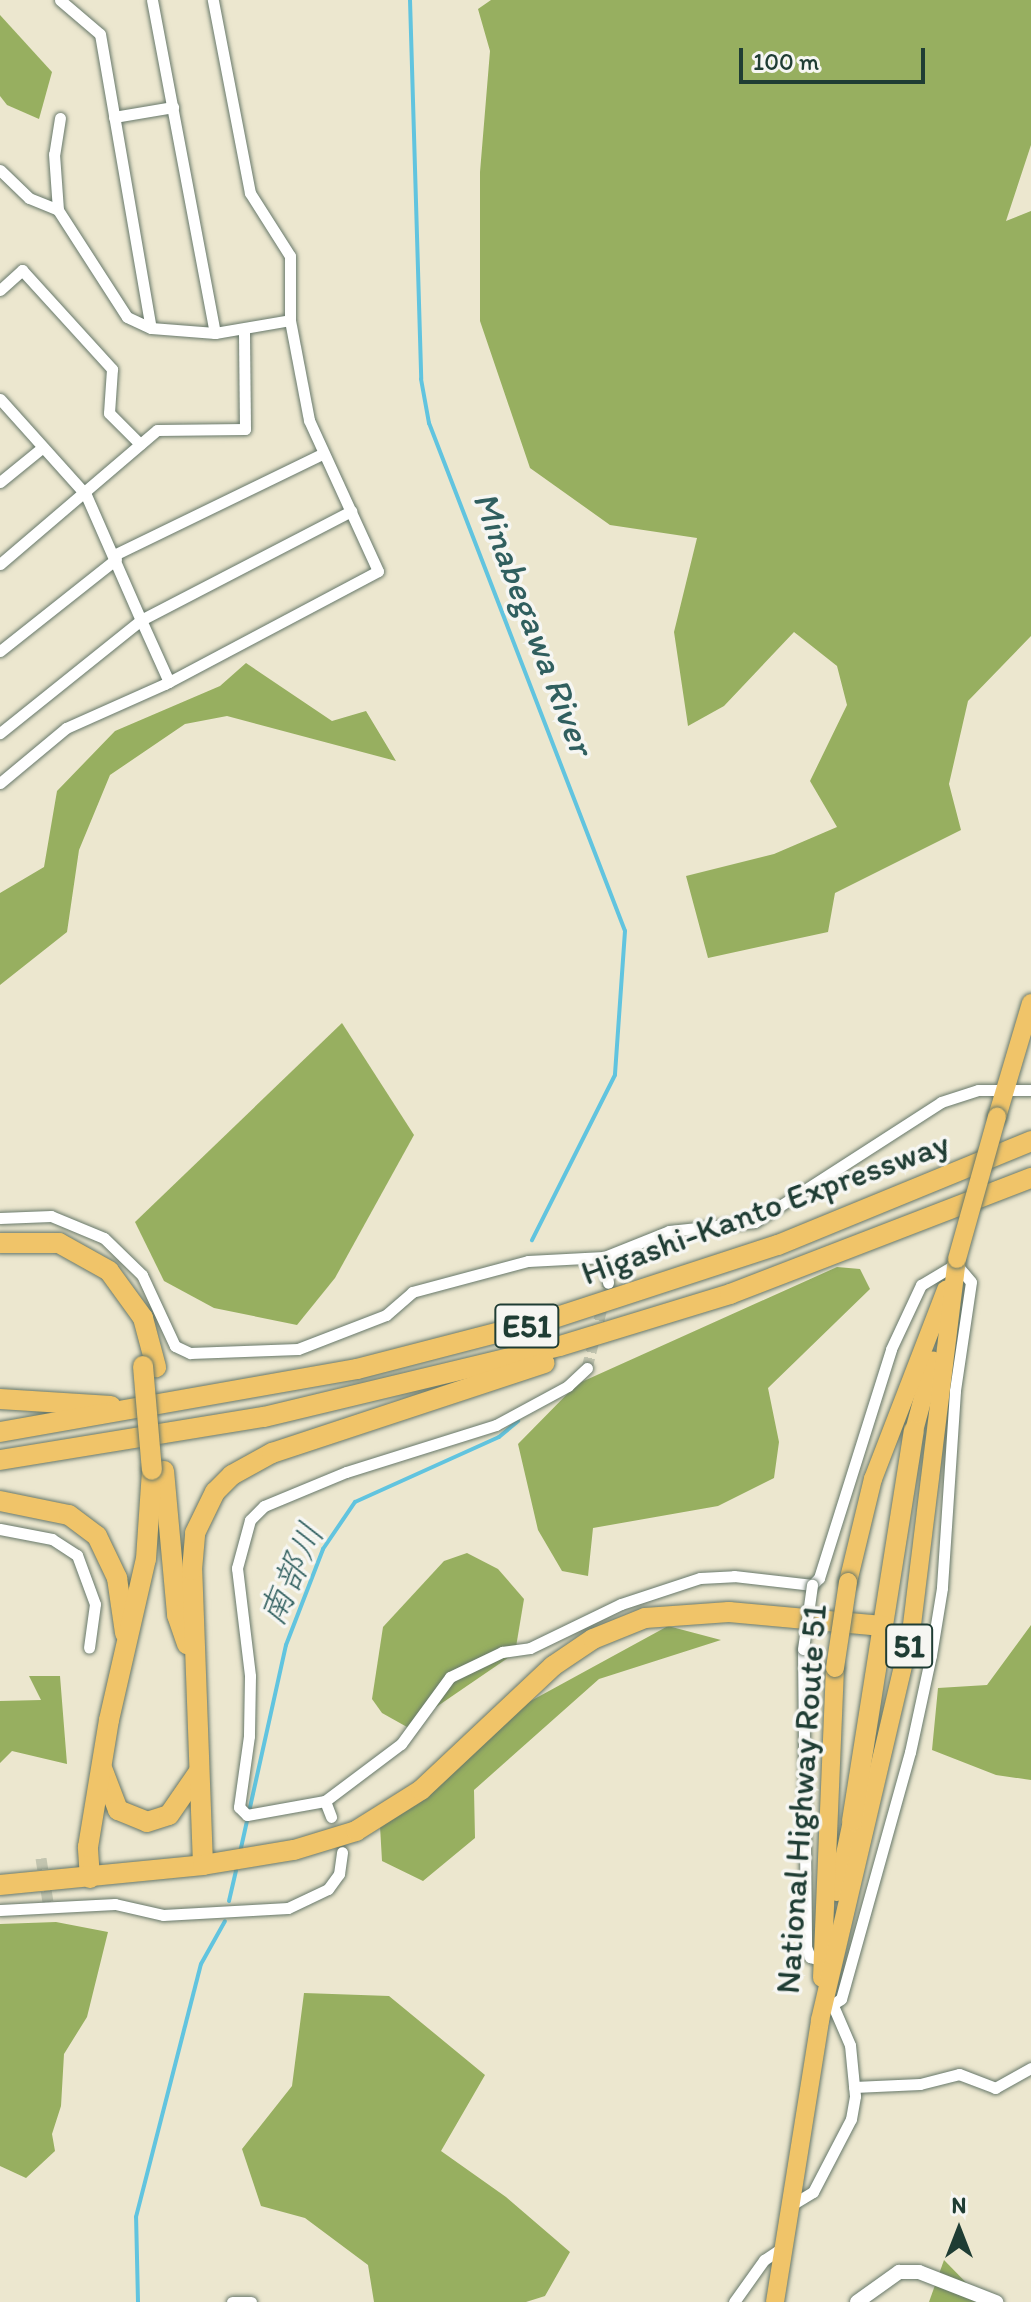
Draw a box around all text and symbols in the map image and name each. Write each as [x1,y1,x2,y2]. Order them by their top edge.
scale bar [743,32,929,82]
text: 100 m [753,47,819,76]
water label: Minabegawa River [464,486,604,760]
street label: Higashi-Kanto Expressway [577,1123,953,1293]
road number: E51 [493,1298,561,1354]
water label: 南部川 [249,1516,333,1632]
street label: National Highway Route 51 [767,1603,835,1995]
road number: 51 [885,1618,933,1674]
north arrow [919,2190,999,2270]
text: N [952,2192,966,2219]

